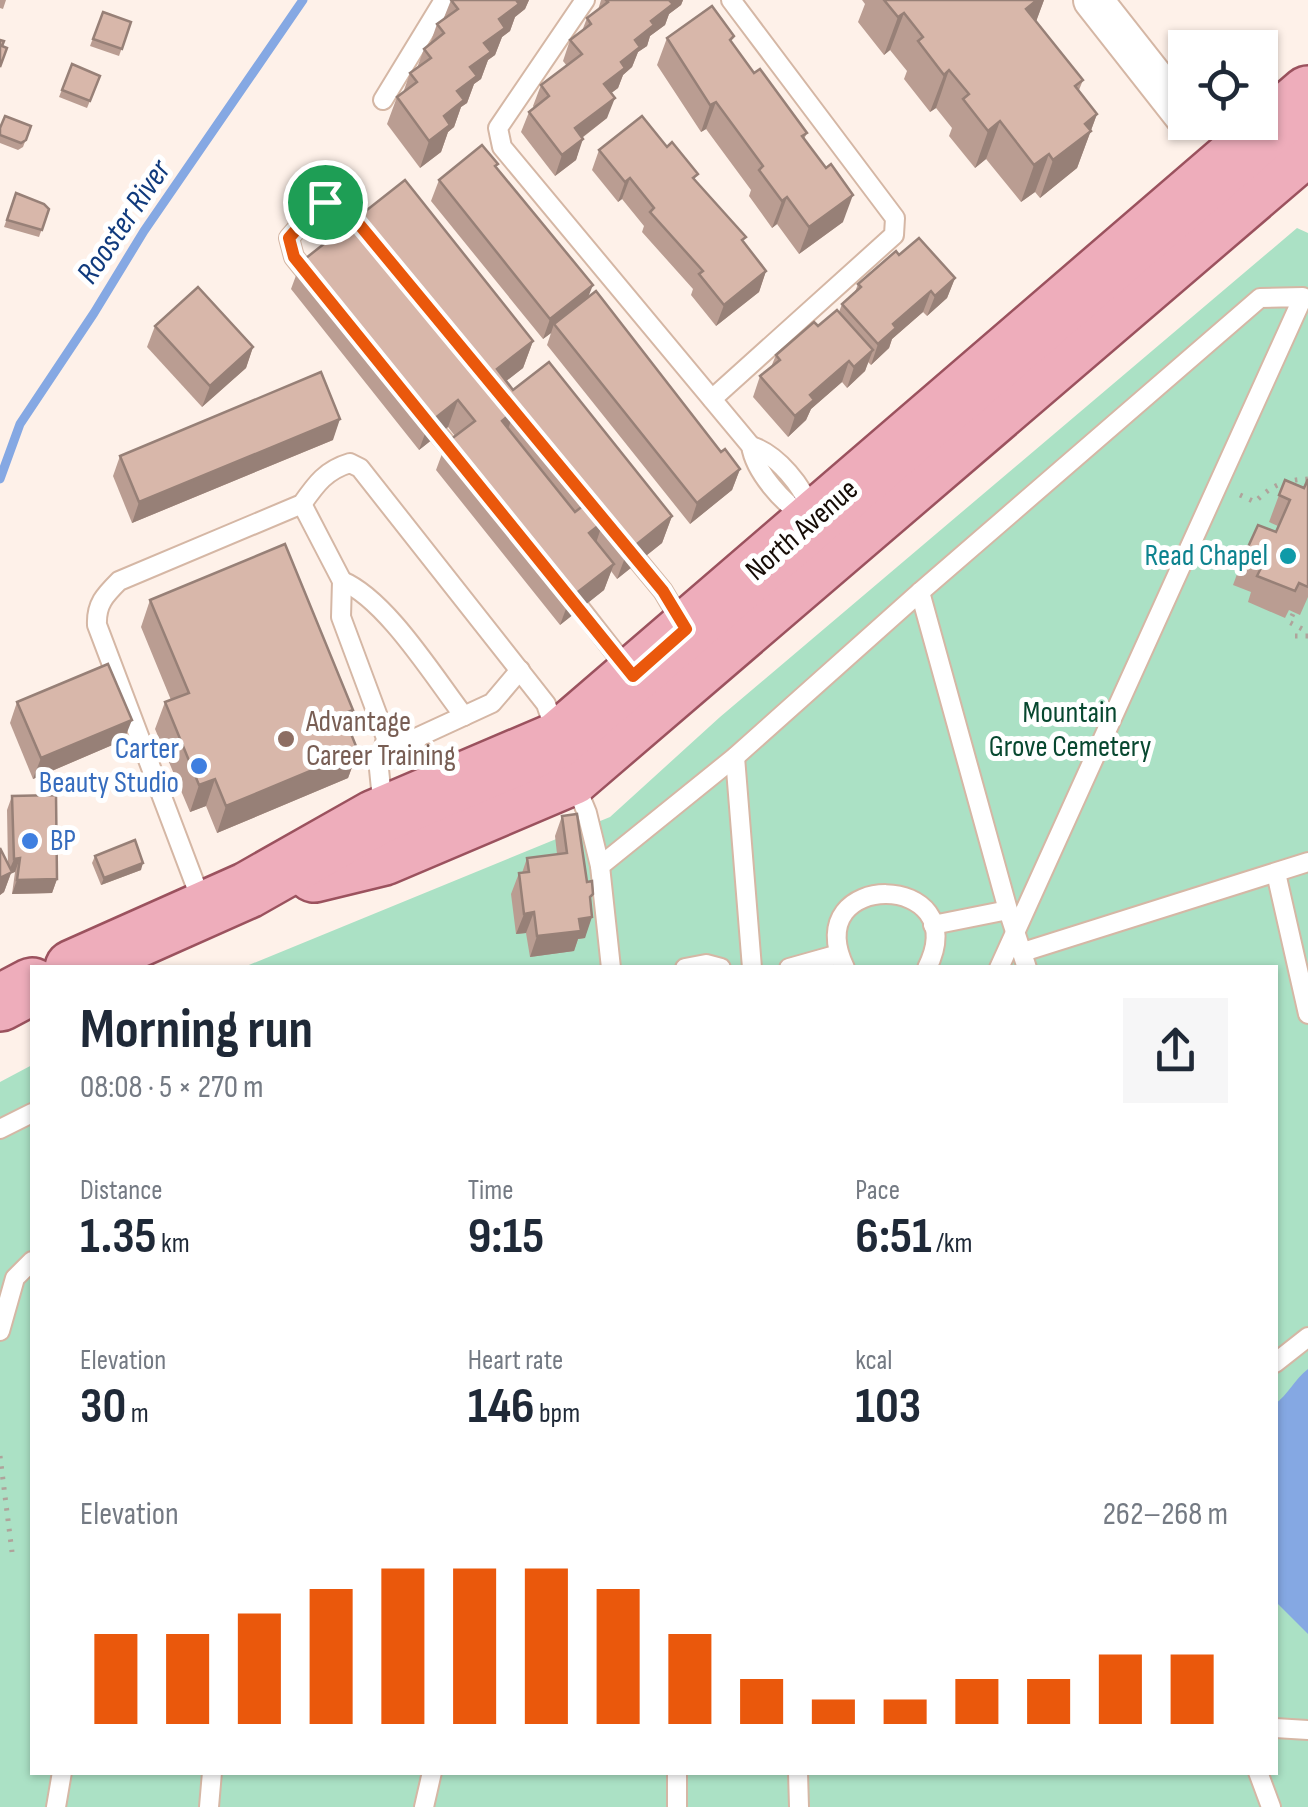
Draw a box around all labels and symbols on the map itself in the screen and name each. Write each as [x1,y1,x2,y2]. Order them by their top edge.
water label: Rooster River [68,152,180,291]
pin [283,160,368,245]
street label: North Avenue [739,472,865,588]
place label: Read Chapel [1145,538,1268,574]
marker: Read Chapel [1277,545,1299,567]
park label: Mountain Grove Cemetery [989,695,1152,765]
place label: Advantage Career Training [305,704,456,774]
marker: Advantage Career Training [275,728,297,750]
place label: Carter Beauty Studio [39,731,179,801]
marker: Carter Beauty Studio [188,755,210,777]
place label: BP [50,823,76,859]
marker: BP [19,830,41,852]

